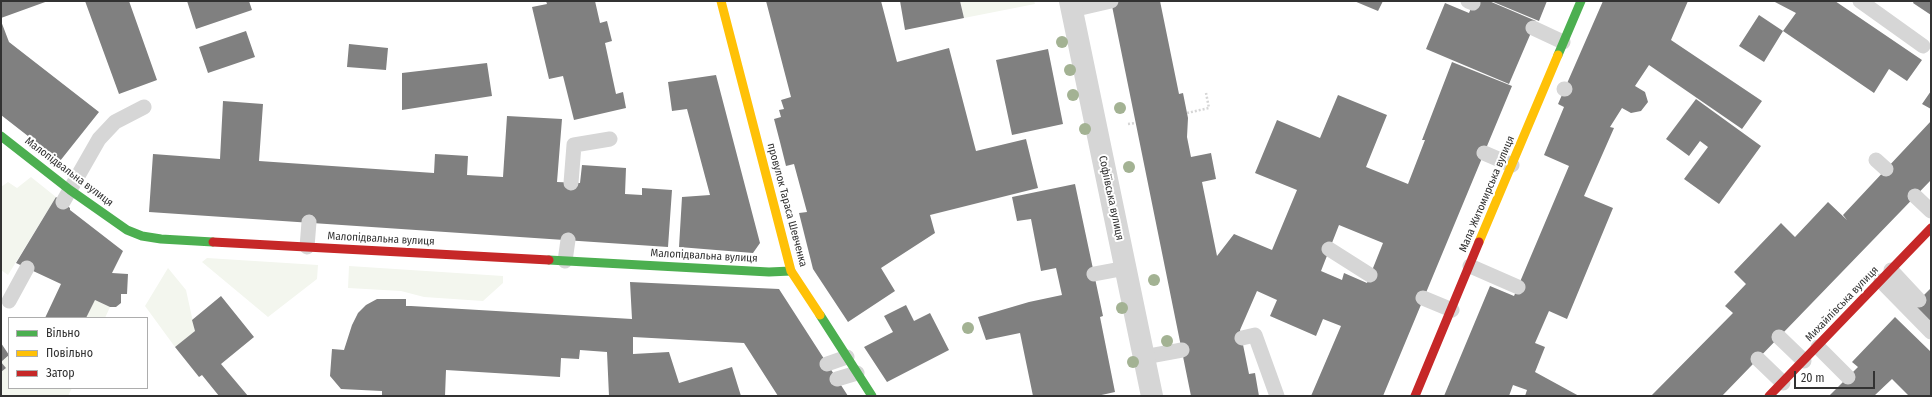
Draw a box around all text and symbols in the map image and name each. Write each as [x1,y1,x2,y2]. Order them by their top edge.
street label: Малопідвальна вулиця [22,134,116,210]
street label: Мала Житомирська вулиця [1456,134,1518,254]
street label: провулок Тараса Шевченка [764,142,810,268]
street label: Софіївська вулиця [1096,154,1126,242]
street label: Малопідвальна вулиця [327,230,435,248]
street label: Малопідвальна вулиця [650,247,758,265]
street label: Михайлівська вулиця [1803,264,1881,344]
legend [8,317,148,389]
text: Вільно [46,326,80,340]
text: Повільно [46,346,93,360]
scale bar [1796,363,1877,389]
text: Затор [46,366,75,380]
text: 20 m [1801,371,1825,385]

